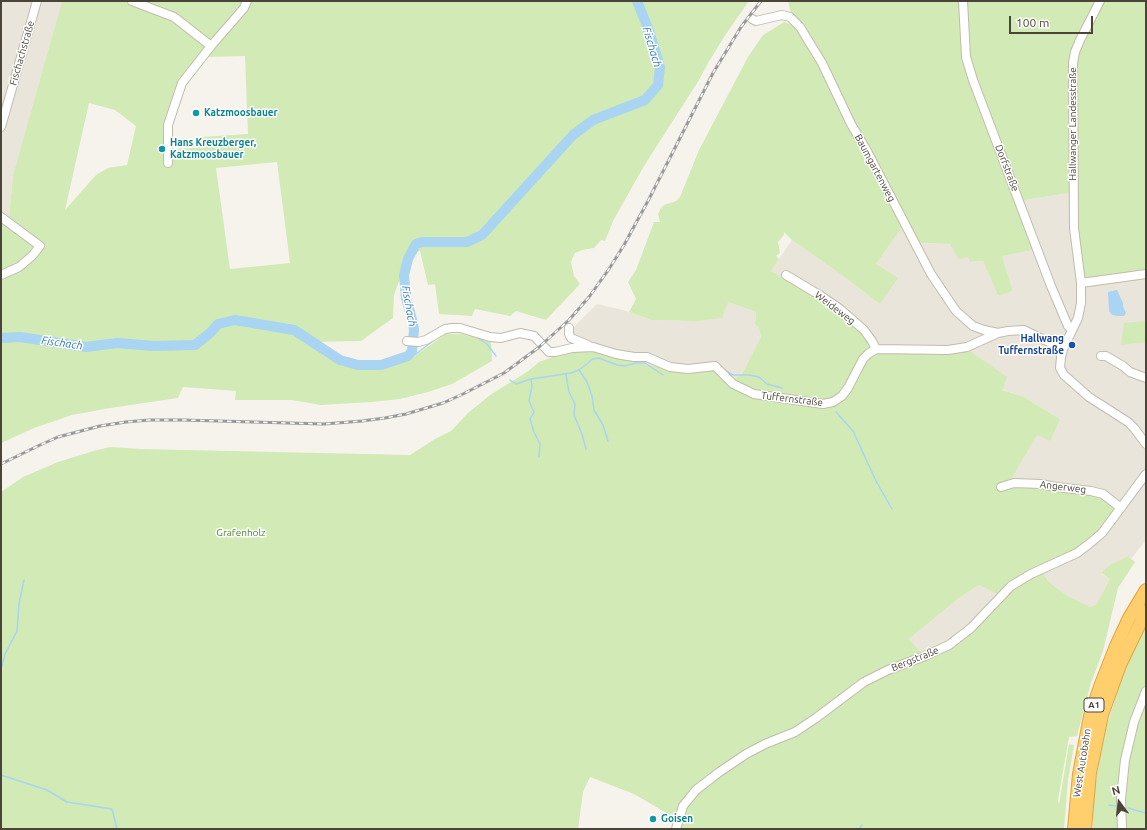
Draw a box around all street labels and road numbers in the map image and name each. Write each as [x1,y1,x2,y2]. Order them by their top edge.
street label: Fischachstraße [7,19,37,87]
street label: Hallwanger Landesstraße [1067,67,1079,181]
street label: Baumgartenweg [852,132,898,204]
street label: Dorfstraße [993,143,1021,193]
street label: Weideweg [812,289,858,327]
street label: Tuffernstraße [760,389,824,409]
street label: Angerweg [1039,478,1087,496]
street label: Bergstraße [890,644,940,674]
road number: A1 [1084,698,1104,712]
street label: West Autobahn [1071,728,1093,798]

